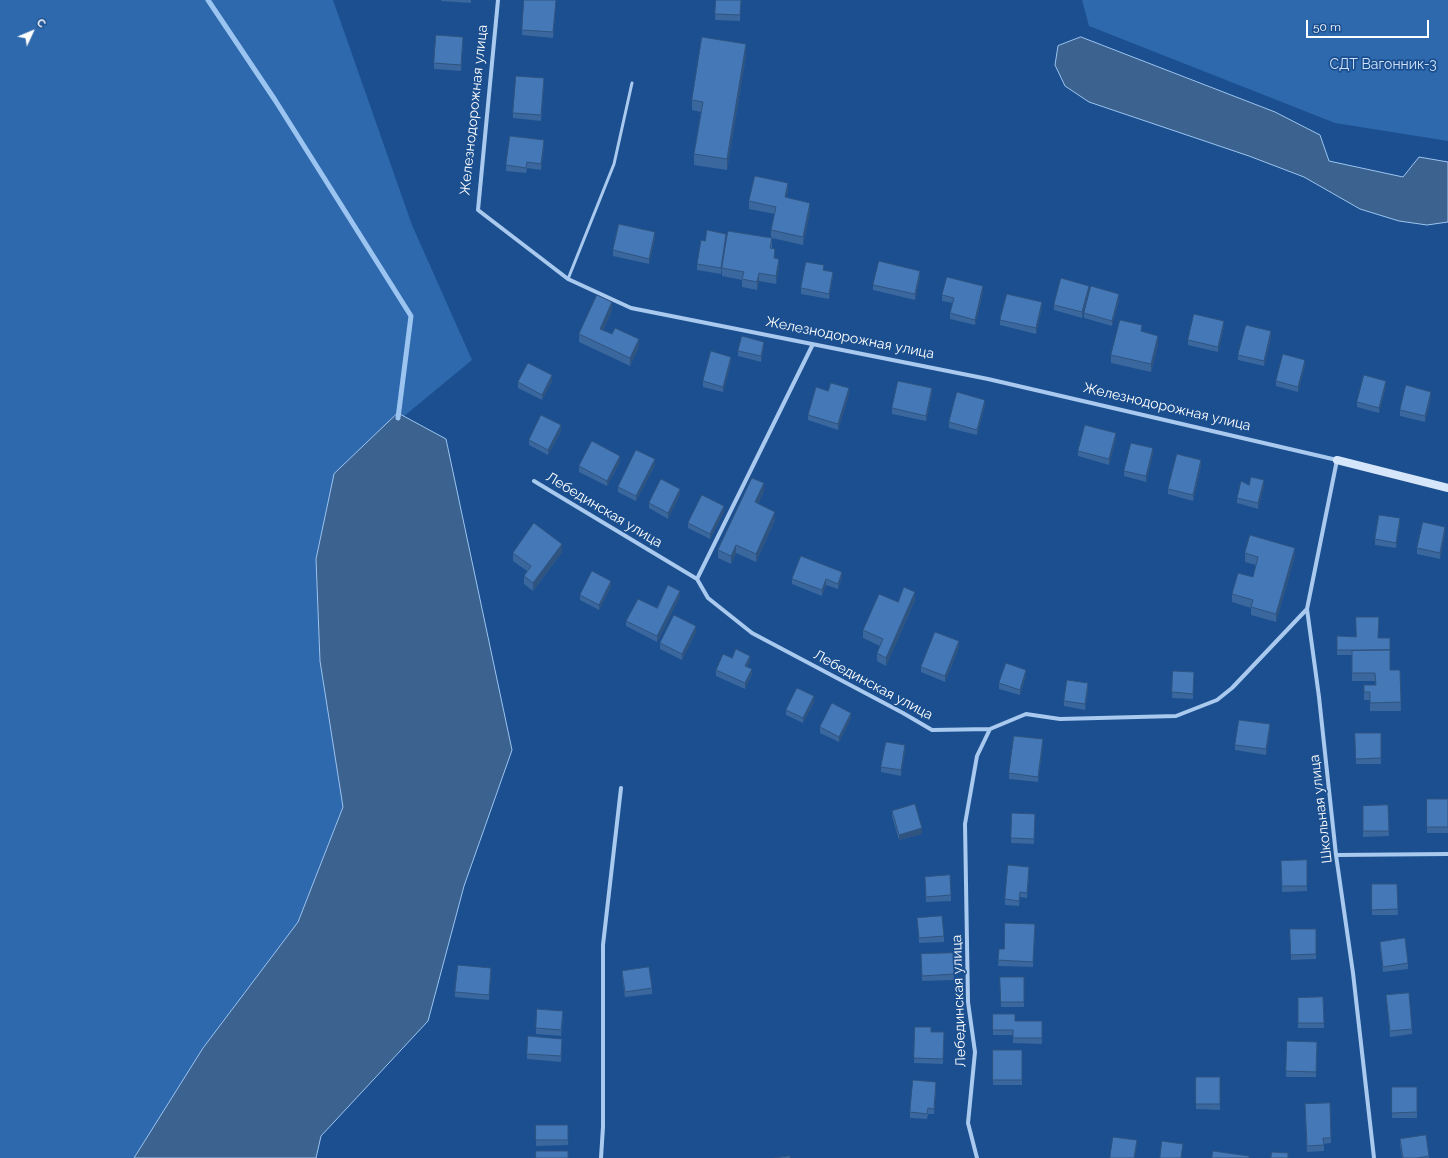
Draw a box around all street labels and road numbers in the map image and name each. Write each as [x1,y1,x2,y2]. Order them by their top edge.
street label: Железнодорожная улица [457,24,491,196]
street label: Железнодорожная улица [764,313,936,363]
street label: Железнодорожная улица [1082,380,1252,434]
street label: Лебединская улица [543,469,665,551]
street label: Лебединская улица [810,646,936,724]
street label: Школьная улица [1306,754,1336,864]
street label: Лебединская улица [948,934,970,1068]

